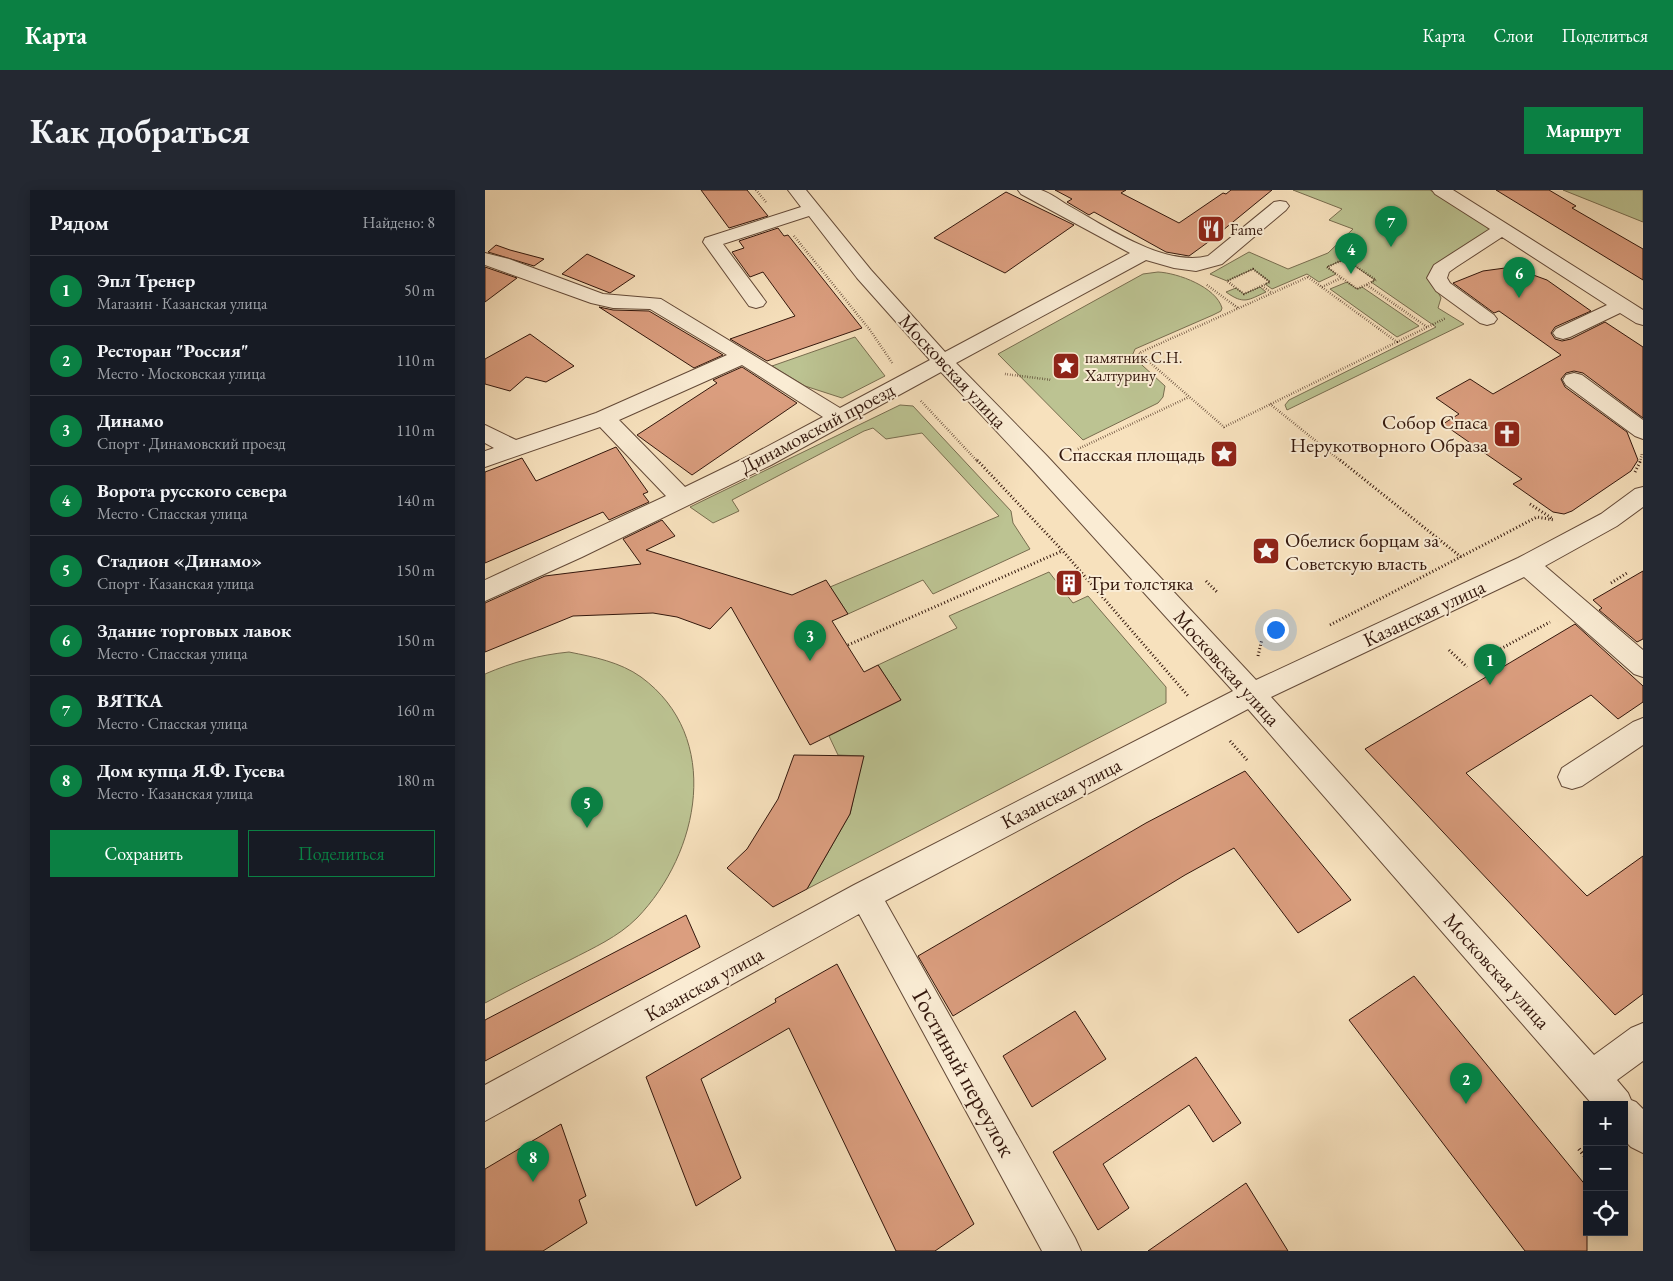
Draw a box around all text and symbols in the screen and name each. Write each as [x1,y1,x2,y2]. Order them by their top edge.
text: Карта [25,20,87,51]
text: Карта [1423,24,1466,47]
text: Слои [1494,24,1533,47]
text: Поделиться [1561,24,1648,47]
button: Маршрут [1524,107,1643,154]
text: Как добраться [30,108,250,153]
pin: 7 [1375,206,1407,247]
text: Рядом [50,209,109,236]
text: Найдено: 8 [363,212,435,233]
restaurant icon: Fame [1196,214,1226,244]
place label: Fame [1230,219,1263,240]
pin: 4 [1335,233,1367,274]
pin: 6 [1503,257,1535,298]
text: Эпл Тренер [97,268,195,293]
text: 1 [62,280,70,301]
text: 50 m [404,280,435,301]
text: Магазин · Казанская улица [97,293,267,314]
street label: Московская улица [893,308,1013,434]
text: Ресторан "Россия" [97,338,248,363]
place label: памятник С.Н. Халтурину [1084,347,1182,386]
text: 2 [62,350,70,371]
text: 110 m [396,350,435,371]
place icon: памятник С.Н. Халтурину [1051,351,1081,381]
text: Место · Московская улица [97,363,266,384]
street label: Динамовский проезд [735,376,899,480]
text: Динамо [97,408,163,433]
place label: Собор Спаса Нерукотворного Образа [1290,409,1488,458]
church icon: Собор Спаса Нерукотворного Образа [1492,419,1522,449]
text: 3 [62,420,70,441]
text: 110 m [396,420,435,441]
text: Спорт · Динамовский проезд [97,433,286,454]
place icon: Спасская площадь [1209,439,1239,469]
place label: Спасская площадь [1058,441,1205,467]
text: Ворота русского севера [97,478,287,503]
text: 4 [62,490,70,511]
text: 140 m [396,490,435,511]
text: Место · Спасская улица [97,503,248,524]
place label: Обелиск борцам за Советскую власть [1285,527,1439,576]
place icon: Обелиск борцам за Советскую власть [1251,536,1281,566]
text: Стадион «Динамо» [97,548,262,573]
text: 5 [62,560,70,581]
text: 150 m [396,560,435,581]
building icon: Три толстяка [1054,568,1084,598]
place label: Три толстяка [1088,570,1194,596]
text: Спорт · Казанская улица [97,573,254,594]
street label: Казанская улица [1359,573,1489,653]
street label: Московская улица [1168,604,1286,732]
your location [1263,617,1289,643]
text: Здание торговых лавок [97,618,291,643]
pin: 3 [794,620,826,661]
text: 6 [62,630,70,651]
text: 150 m [396,630,435,651]
text: Место · Спасская улица [97,643,248,664]
pin: 1 [1474,644,1506,685]
text: ВЯТКА [97,688,163,713]
text: 7 [62,700,70,721]
text: 160 m [396,700,435,721]
text: Место · Спасская улица [97,713,248,734]
street label: Казанская улица [996,752,1126,834]
text: Дом купца Я.Ф. Гусева [97,758,285,783]
text: 8 [62,770,70,791]
text: 180 m [396,770,435,791]
text: Место · Казанская улица [97,783,253,804]
pin: 5 [571,787,603,828]
button: Сохранить [50,830,238,877]
button: Поделиться [248,830,435,877]
street label: Московская улица [1438,907,1556,1035]
street label: Казанская улица [640,941,768,1027]
street label: Гостиный переулок [906,983,1024,1163]
pin: 2 [1450,1063,1482,1104]
map controls [1583,1101,1628,1236]
button: + [1583,1101,1628,1146]
pin: 8 [517,1141,549,1182]
button: − [1583,1146,1628,1191]
button: locate [1583,1191,1628,1236]

